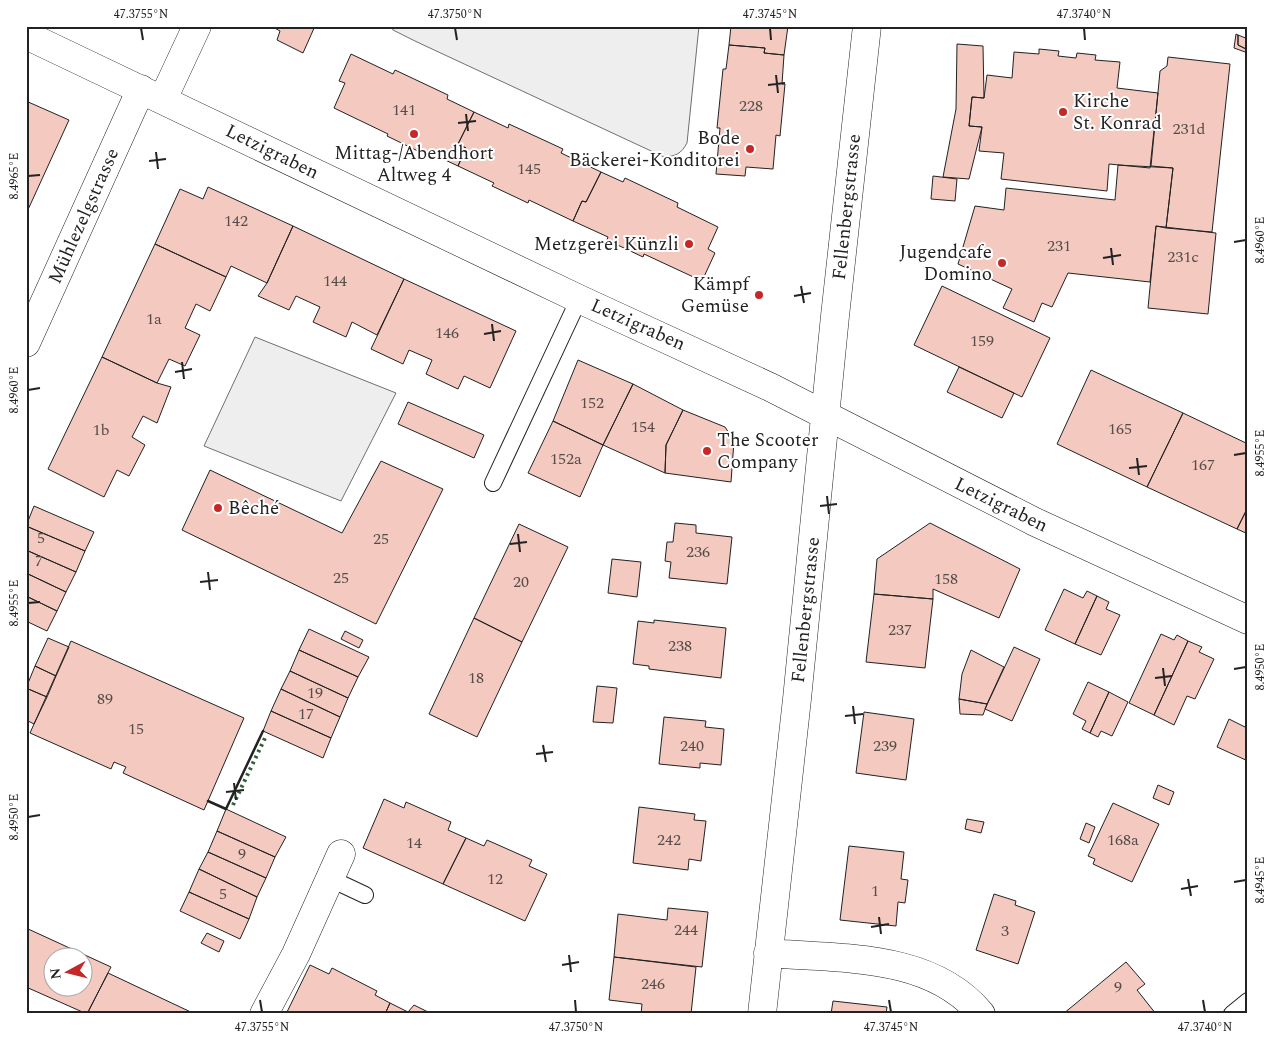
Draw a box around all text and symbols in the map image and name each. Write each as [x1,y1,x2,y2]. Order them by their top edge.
text: 47.3755°N [114,5,168,24]
text: 47.3750°N [428,5,482,24]
text: 47.3745°N [743,5,797,24]
text: 47.3740°N [1057,5,1111,24]
place label: Kirche St. Konrad [1073,87,1162,138]
house number: 228 [739,94,763,118]
house number: 141 [392,98,416,122]
marker: Kirche St. Konrad [1057,106,1069,118]
street label: Letzigraben [220,117,324,187]
house number: 231d [1173,117,1206,141]
place label: Bode Bäckerei-Konditorei [569,124,740,175]
marker: Mittag-/Abendhort Altweg 4 [408,128,420,140]
street label: Fellenbergstrasse [825,133,869,281]
place label: Mittag-/Abendhort Altweg 4 [334,139,494,190]
street label: Mühlezelgstrasse [41,143,127,289]
marker: Bode Bäckerei-Konditorei [744,143,756,155]
text: 8.4965°E [5,153,24,199]
house number: 145 [517,157,541,181]
house number: 142 [224,209,248,233]
text: 8.4960°E [1251,217,1270,263]
place label: Metzgerei Künzli [534,230,679,259]
house number: 231 [1047,234,1071,258]
marker: Metzgerei Künzli [683,238,695,250]
place label: Jugendcafe Domino [899,238,992,289]
house number: 231c [1167,245,1199,269]
marker: Jugendcafe Domino [996,257,1008,269]
house number: 144 [323,269,347,293]
place label: Kämpf Gemüse [681,270,750,321]
marker: Kämpf Gemüse [753,289,765,301]
street label: Letzigraben [586,291,690,359]
house number: 1a [146,307,162,331]
house number: 146 [435,321,459,345]
house number: 159 [970,329,994,353]
text: 8.4960°E [5,367,24,413]
house number: 152 [580,391,604,415]
house number: 154 [631,415,655,439]
house number: 165 [1108,417,1132,441]
house number: 1b [93,418,110,442]
place label: The Scooter Company [717,426,819,477]
text: 8.4955°E [1251,430,1270,476]
marker: The Scooter Company [701,445,713,457]
house number: 152a [550,447,582,471]
house number: 167 [1191,453,1215,477]
street label: Letzigraben [949,470,1053,540]
place label: Bêché [228,494,279,523]
marker: Bêché [212,502,224,514]
house number: 5 [37,526,45,550]
house number: 25 [373,527,389,551]
street label: Fellenbergstrasse [784,536,828,684]
house number: 236 [686,540,710,564]
house number: 7 [35,549,43,573]
house number: 25 [333,566,349,590]
house number: 158 [934,567,958,591]
house number: 20 [513,570,529,594]
text: 8.4955°E [5,580,24,626]
house number: 237 [888,618,912,642]
house number: 238 [668,634,692,658]
text: 8.4950°E [1251,644,1270,690]
house number: 18 [468,666,484,690]
house number: 19 [307,681,323,705]
house number: 89 [97,687,113,711]
house number: 17 [298,702,314,726]
house number: 15 [128,717,144,741]
house number: 240 [680,734,704,758]
house number: 239 [873,734,897,758]
text: 8.4950°E [5,794,24,840]
house number: 242 [657,828,681,852]
house number: 168a [1107,828,1139,852]
house number: 14 [406,831,422,855]
house number: 9 [238,842,246,866]
text: 8.4945°E [1251,857,1270,903]
house number: 12 [487,867,503,891]
house number: 1 [871,879,879,903]
house number: 5 [219,882,227,906]
house number: 244 [674,918,698,942]
house number: 3 [1001,919,1009,943]
north arrow [42,948,92,998]
text: N [44,967,67,980]
house number: 246 [641,972,665,996]
house number: 9 [1114,975,1122,999]
text: 47.3755°N [235,1018,289,1037]
text: 47.3750°N [549,1018,603,1037]
text: 47.3745°N [864,1018,918,1037]
text: 47.3740°N [1178,1018,1232,1037]

